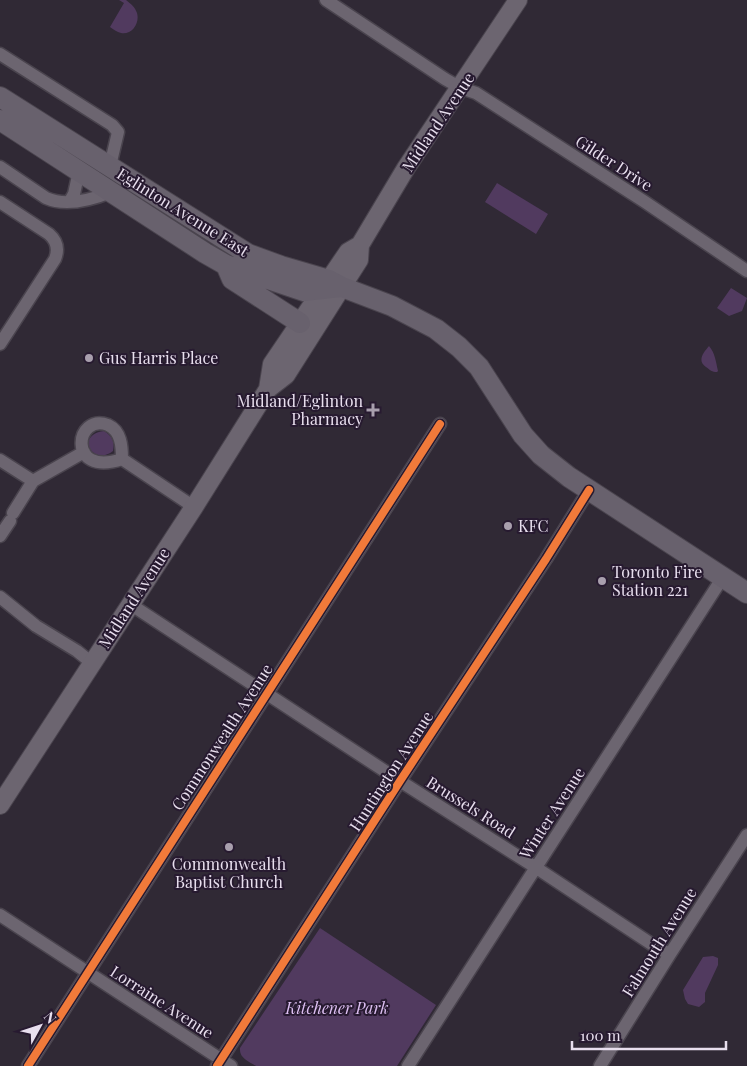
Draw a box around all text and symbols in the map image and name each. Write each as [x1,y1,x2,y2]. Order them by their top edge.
street label: Midland Avenue [397,68,479,175]
street label: Gilder Drive [572,130,657,195]
street label: Eglinton Avenue East [113,162,253,261]
place label: Gus Harris Place [99,347,218,368]
marker: Gus Harris Place [83,352,95,364]
place label: Midland/Eglinton Pharmacy [237,390,363,429]
marker: Midland/Eglinton Pharmacy [367,404,379,416]
place label: KFC [518,515,548,536]
marker: KFC [502,520,514,532]
street label: Midland Avenue [93,544,174,652]
place label: Toronto Fire Station 221 [612,561,702,600]
marker: Toronto Fire Station 221 [596,575,608,587]
street label: Commonwealth Avenue [166,660,277,814]
street label: Huntington Avenue [344,707,437,835]
street label: Winter Avenue [514,763,589,863]
street label: Brussels Road [423,771,520,842]
marker: Commonwealth Baptist Church [223,841,235,853]
place label: Commonwealth Baptist Church [172,853,287,892]
street label: Falmouth Avenue [617,883,701,1000]
street label: Lorraine Avenue [107,960,218,1043]
park label: Kitchener Park [284,997,389,1018]
north arrow [15,1001,65,1051]
text: N [40,1007,61,1027]
scale bar [572,1018,726,1050]
text: 100 m [580,1025,621,1045]

